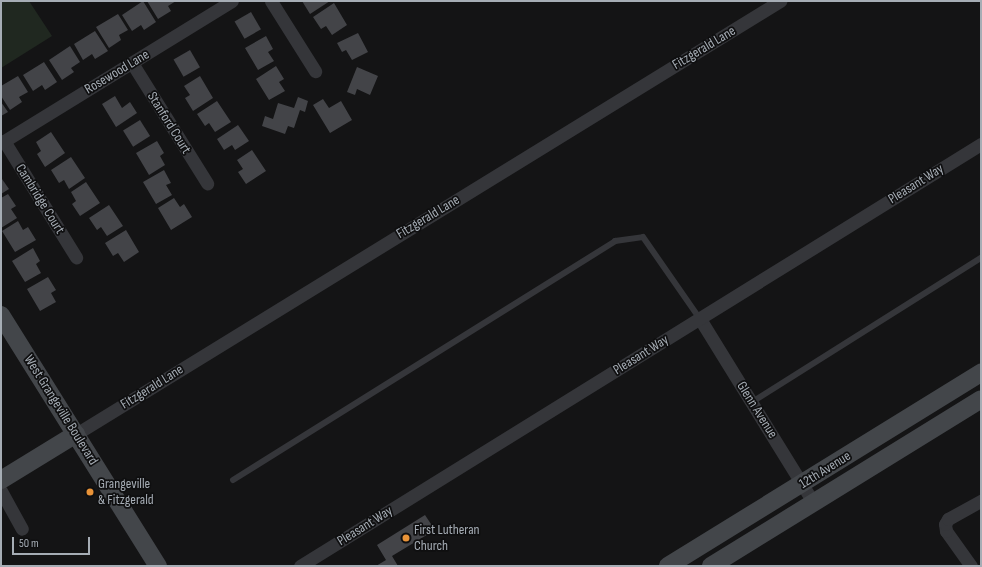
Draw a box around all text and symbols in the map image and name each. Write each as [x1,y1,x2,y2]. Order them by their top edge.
street label: Fitzgerald Lane [669,23,739,73]
street label: Rosewood Lane [82,46,152,98]
street label: Stanford Court [143,89,195,157]
street label: Pleasant Way [885,160,947,208]
street label: Cambridge Court [12,161,68,237]
street label: Fitzgerald Lane [393,192,463,242]
street label: Pleasant Way [610,331,672,379]
street label: West Grangeville Boulevard [20,352,102,468]
street label: Fitzgerald Lane [118,361,186,413]
street label: Glenn Avenue [733,379,781,441]
street label: 12th Avenue [796,448,854,492]
place label: Grangeville & Fitzgerald [98,476,154,508]
marker: Grangeville & Fitzgerald [85,487,95,497]
street label: Pleasant Way [334,502,396,550]
place label: First Lutheran Church [414,522,480,554]
scale bar [14,529,92,555]
marker: First Lutheran Church [401,533,411,543]
text: 50 m [19,536,39,551]

